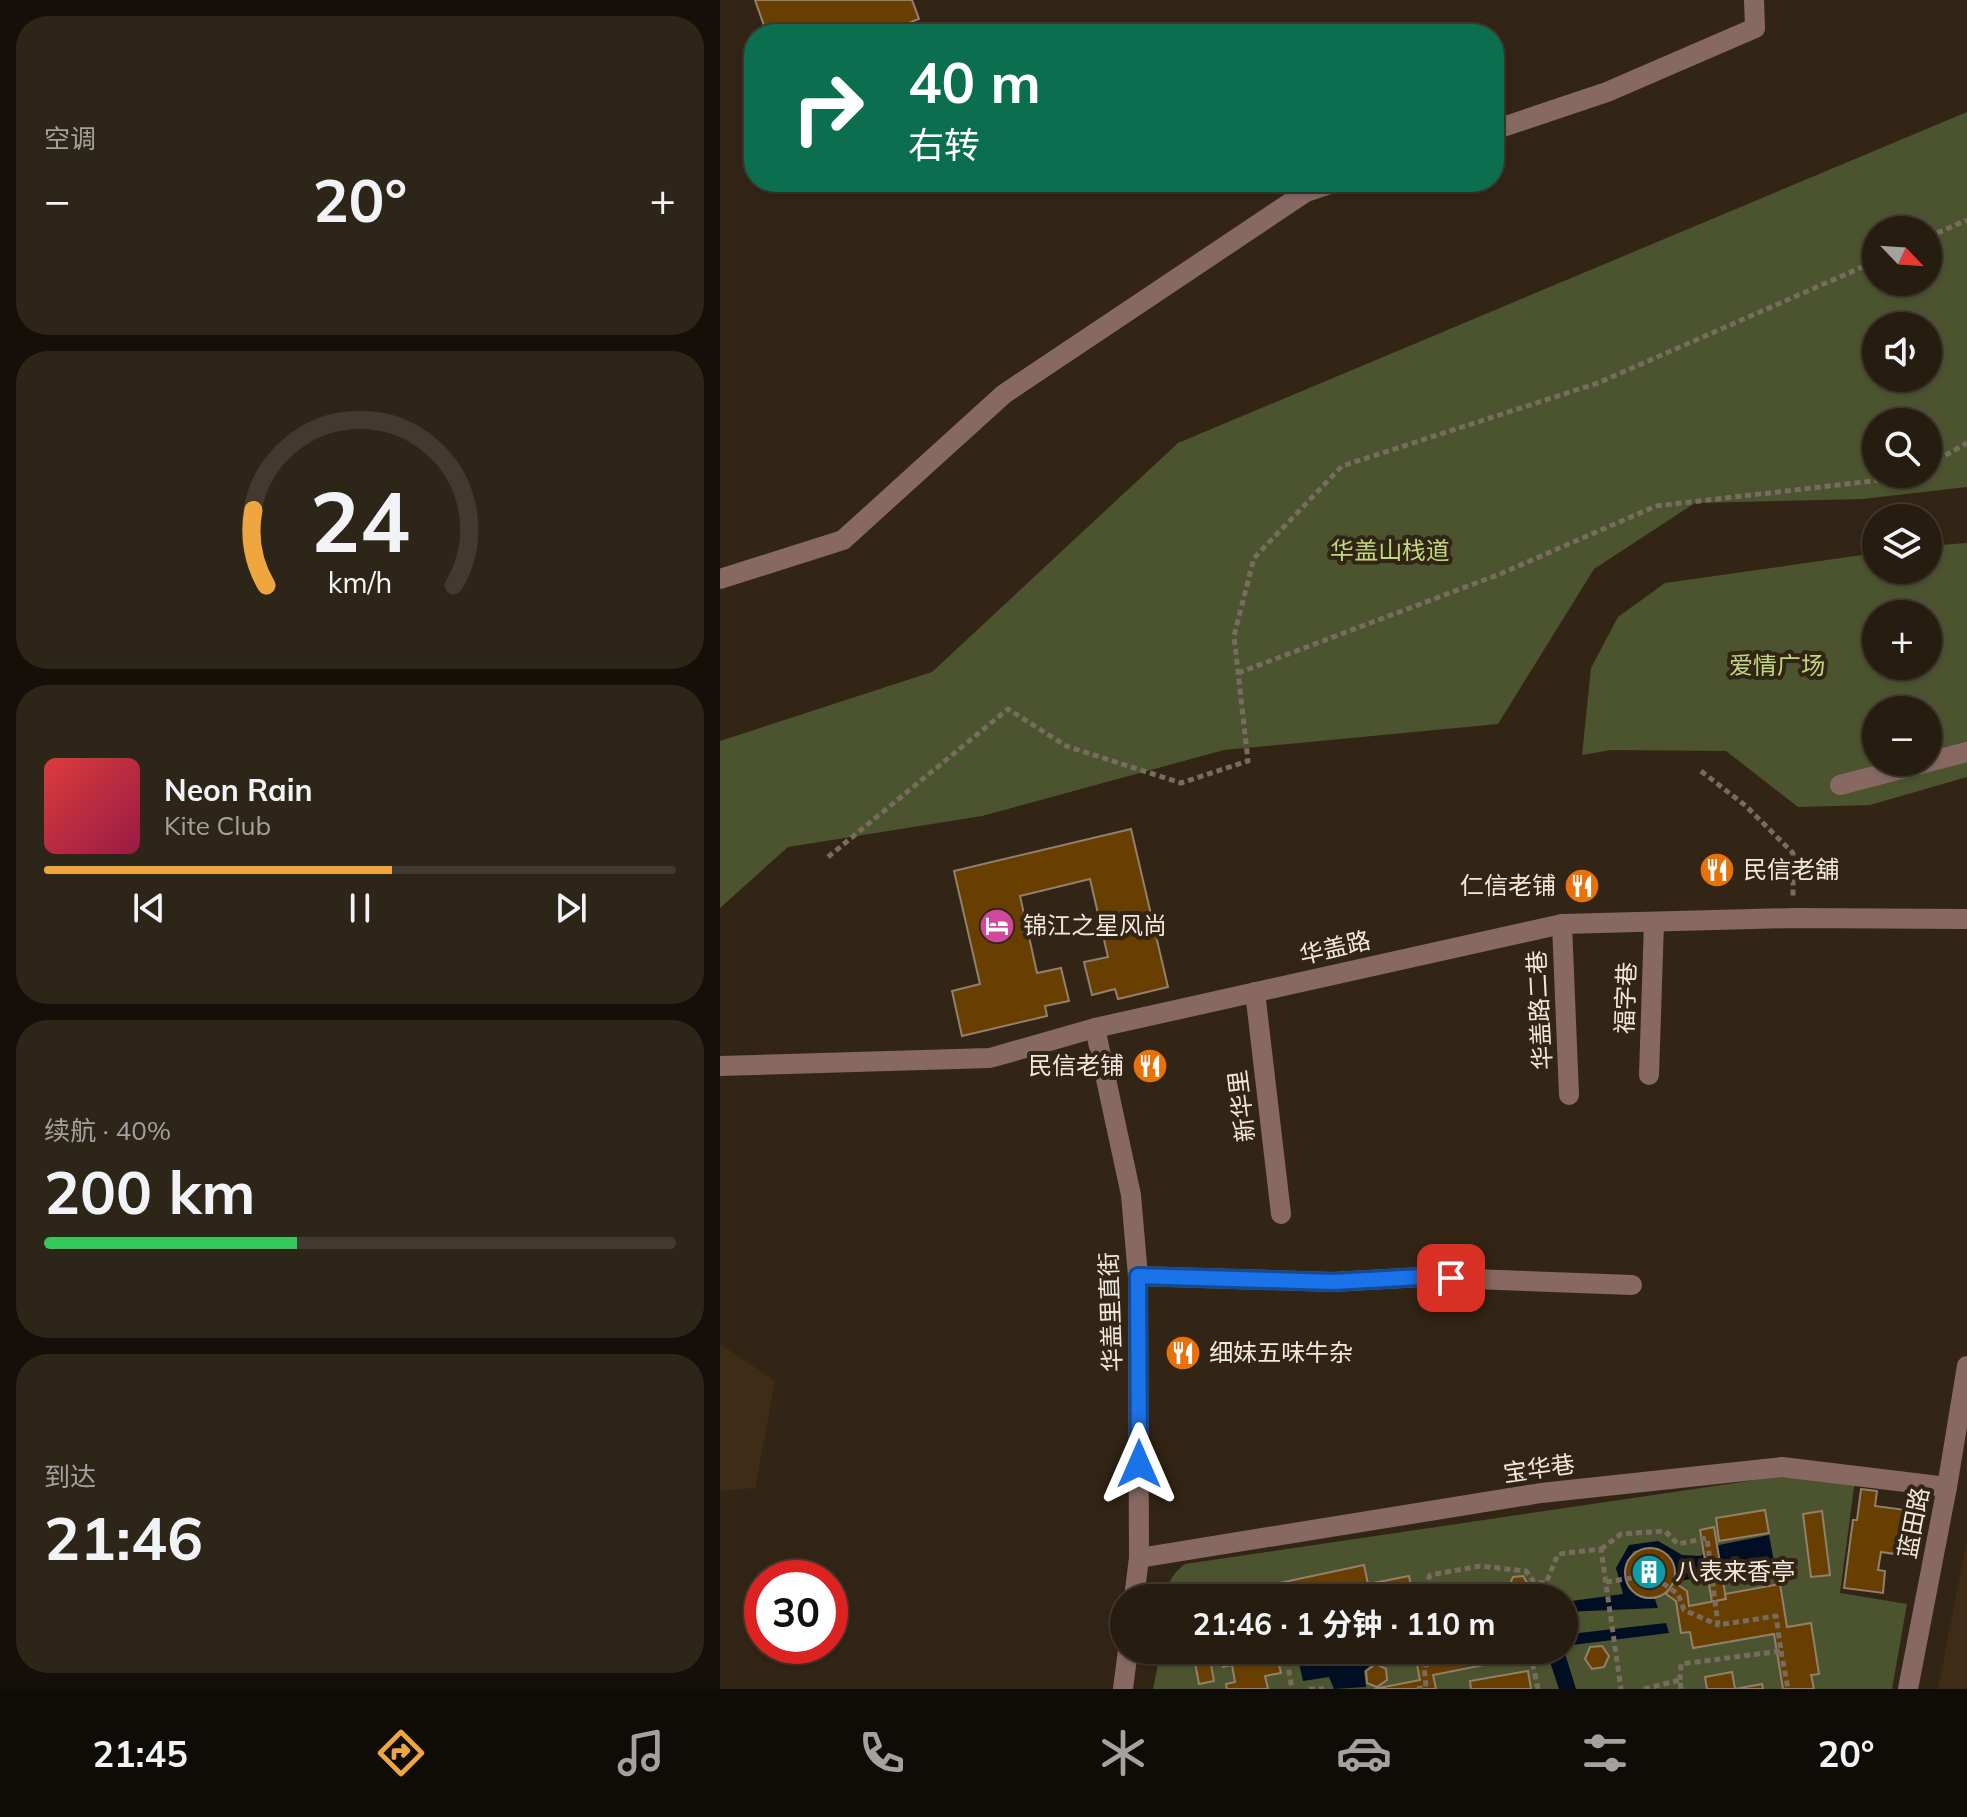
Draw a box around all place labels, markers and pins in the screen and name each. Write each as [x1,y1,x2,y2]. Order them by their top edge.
restaurant icon: 民信老舖 [1698,851,1736,889]
place label: 民信老舖 [1743,854,1839,884]
restaurant icon: 仁信老铺 [1563,867,1601,905]
place label: 仁信老铺 [1460,870,1556,900]
hotel icon: 锦江之星风尚 [978,907,1016,945]
place label: 锦江之星风尚 [1023,910,1167,940]
restaurant icon: 民信老铺 [1131,1047,1169,1085]
place label: 民信老铺 [1028,1050,1124,1080]
pin [1417,1244,1485,1312]
restaurant icon: 细妹五味牛杂 [1164,1334,1202,1372]
place label: 细妹五味牛杂 [1209,1337,1353,1367]
building icon: 八表来香亭 [1630,1553,1668,1591]
place label: 八表来香亭 [1675,1556,1795,1586]

